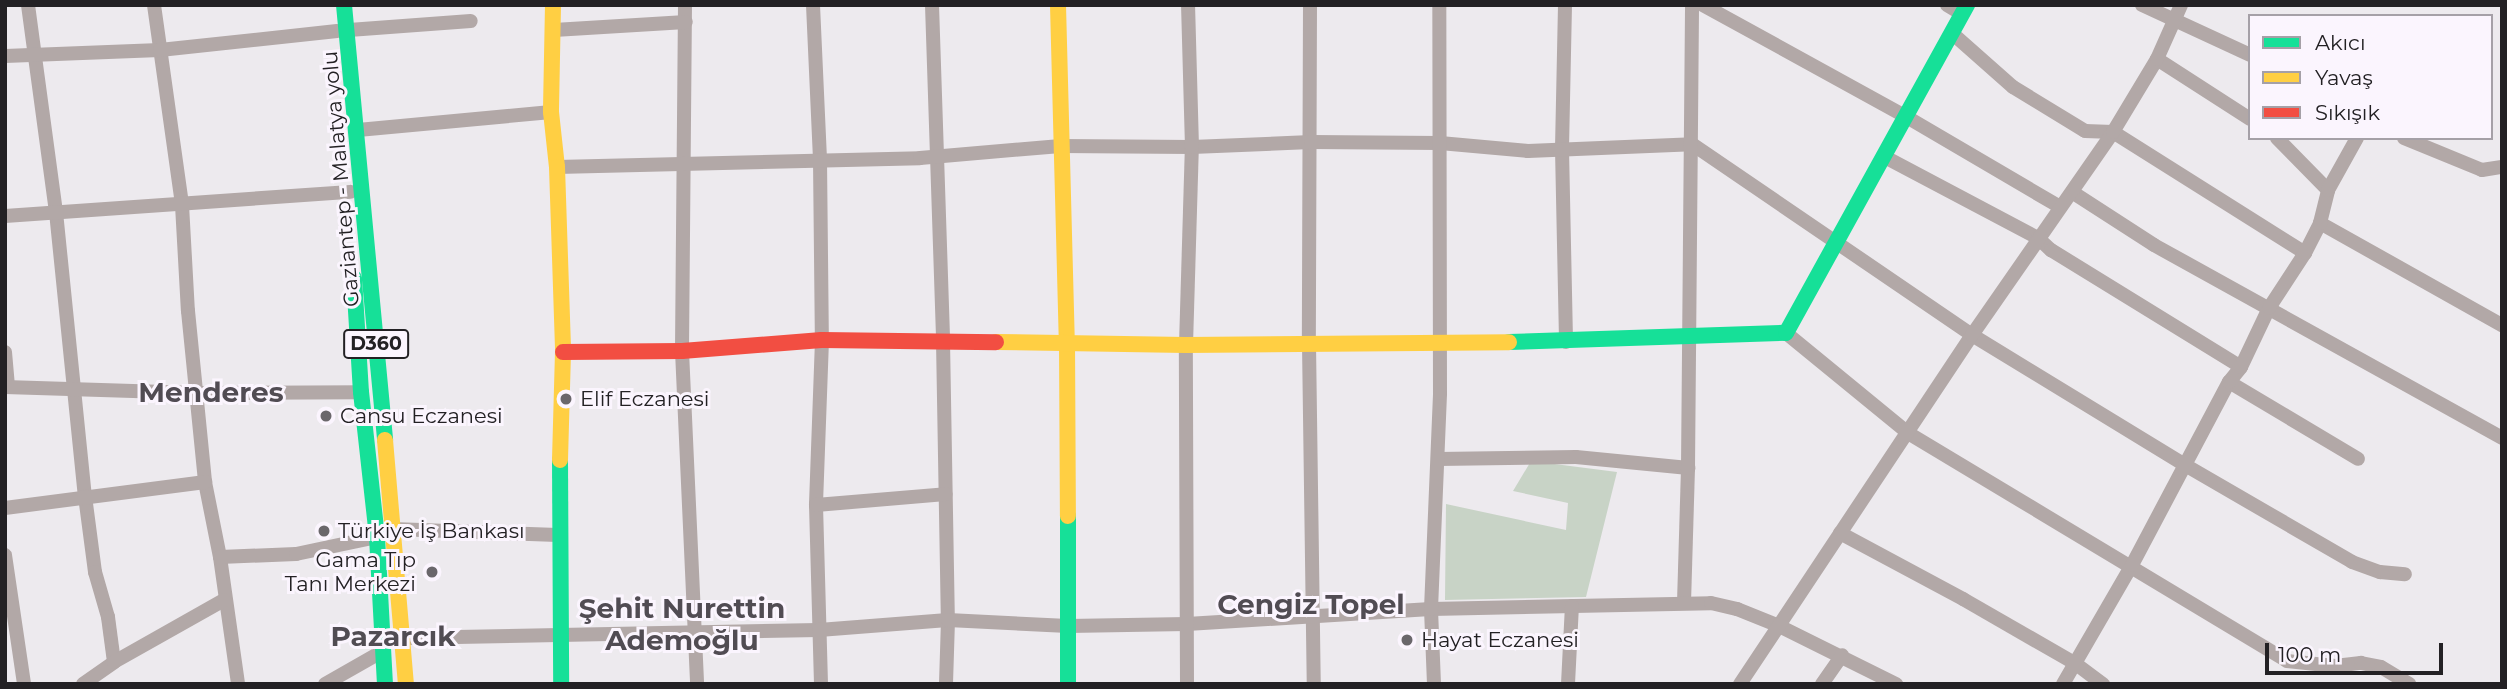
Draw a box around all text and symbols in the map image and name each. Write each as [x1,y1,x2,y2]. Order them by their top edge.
legend [2248,14,2493,140]
text: Akıcı [2315,30,2366,55]
street label: Gaziantep - Malatya yolu [317,50,365,308]
text: Yavaş [2315,65,2373,90]
text: Sıkışık [2315,100,2380,125]
road number: D360 [343,328,409,360]
district label: Menderes [138,375,284,409]
place label: Elif Eczanesi [580,386,709,412]
marker: Elif Eczanesi [558,391,574,407]
place label: Cansu Eczanesi [340,403,503,429]
marker: Cansu Eczanesi [318,408,334,424]
place label: Türkiye İş Bankası [338,518,525,544]
marker: Türkiye İş Bankası [316,523,332,539]
place label: Gama Tıp Tanı Merkezi [285,547,416,597]
marker: Gama Tıp Tanı Merkezi [422,562,442,582]
district label: Cengiz Topel [1217,587,1405,621]
district label: Şehit Nurettin Ademoğlu [579,591,785,657]
district label: Pazarcık [331,619,455,653]
place label: Hayat Eczanesi [1421,627,1579,653]
scale bar [2269,630,2448,674]
marker: Hayat Eczanesi [1399,632,1415,648]
text: 100 m [2278,642,2341,667]

